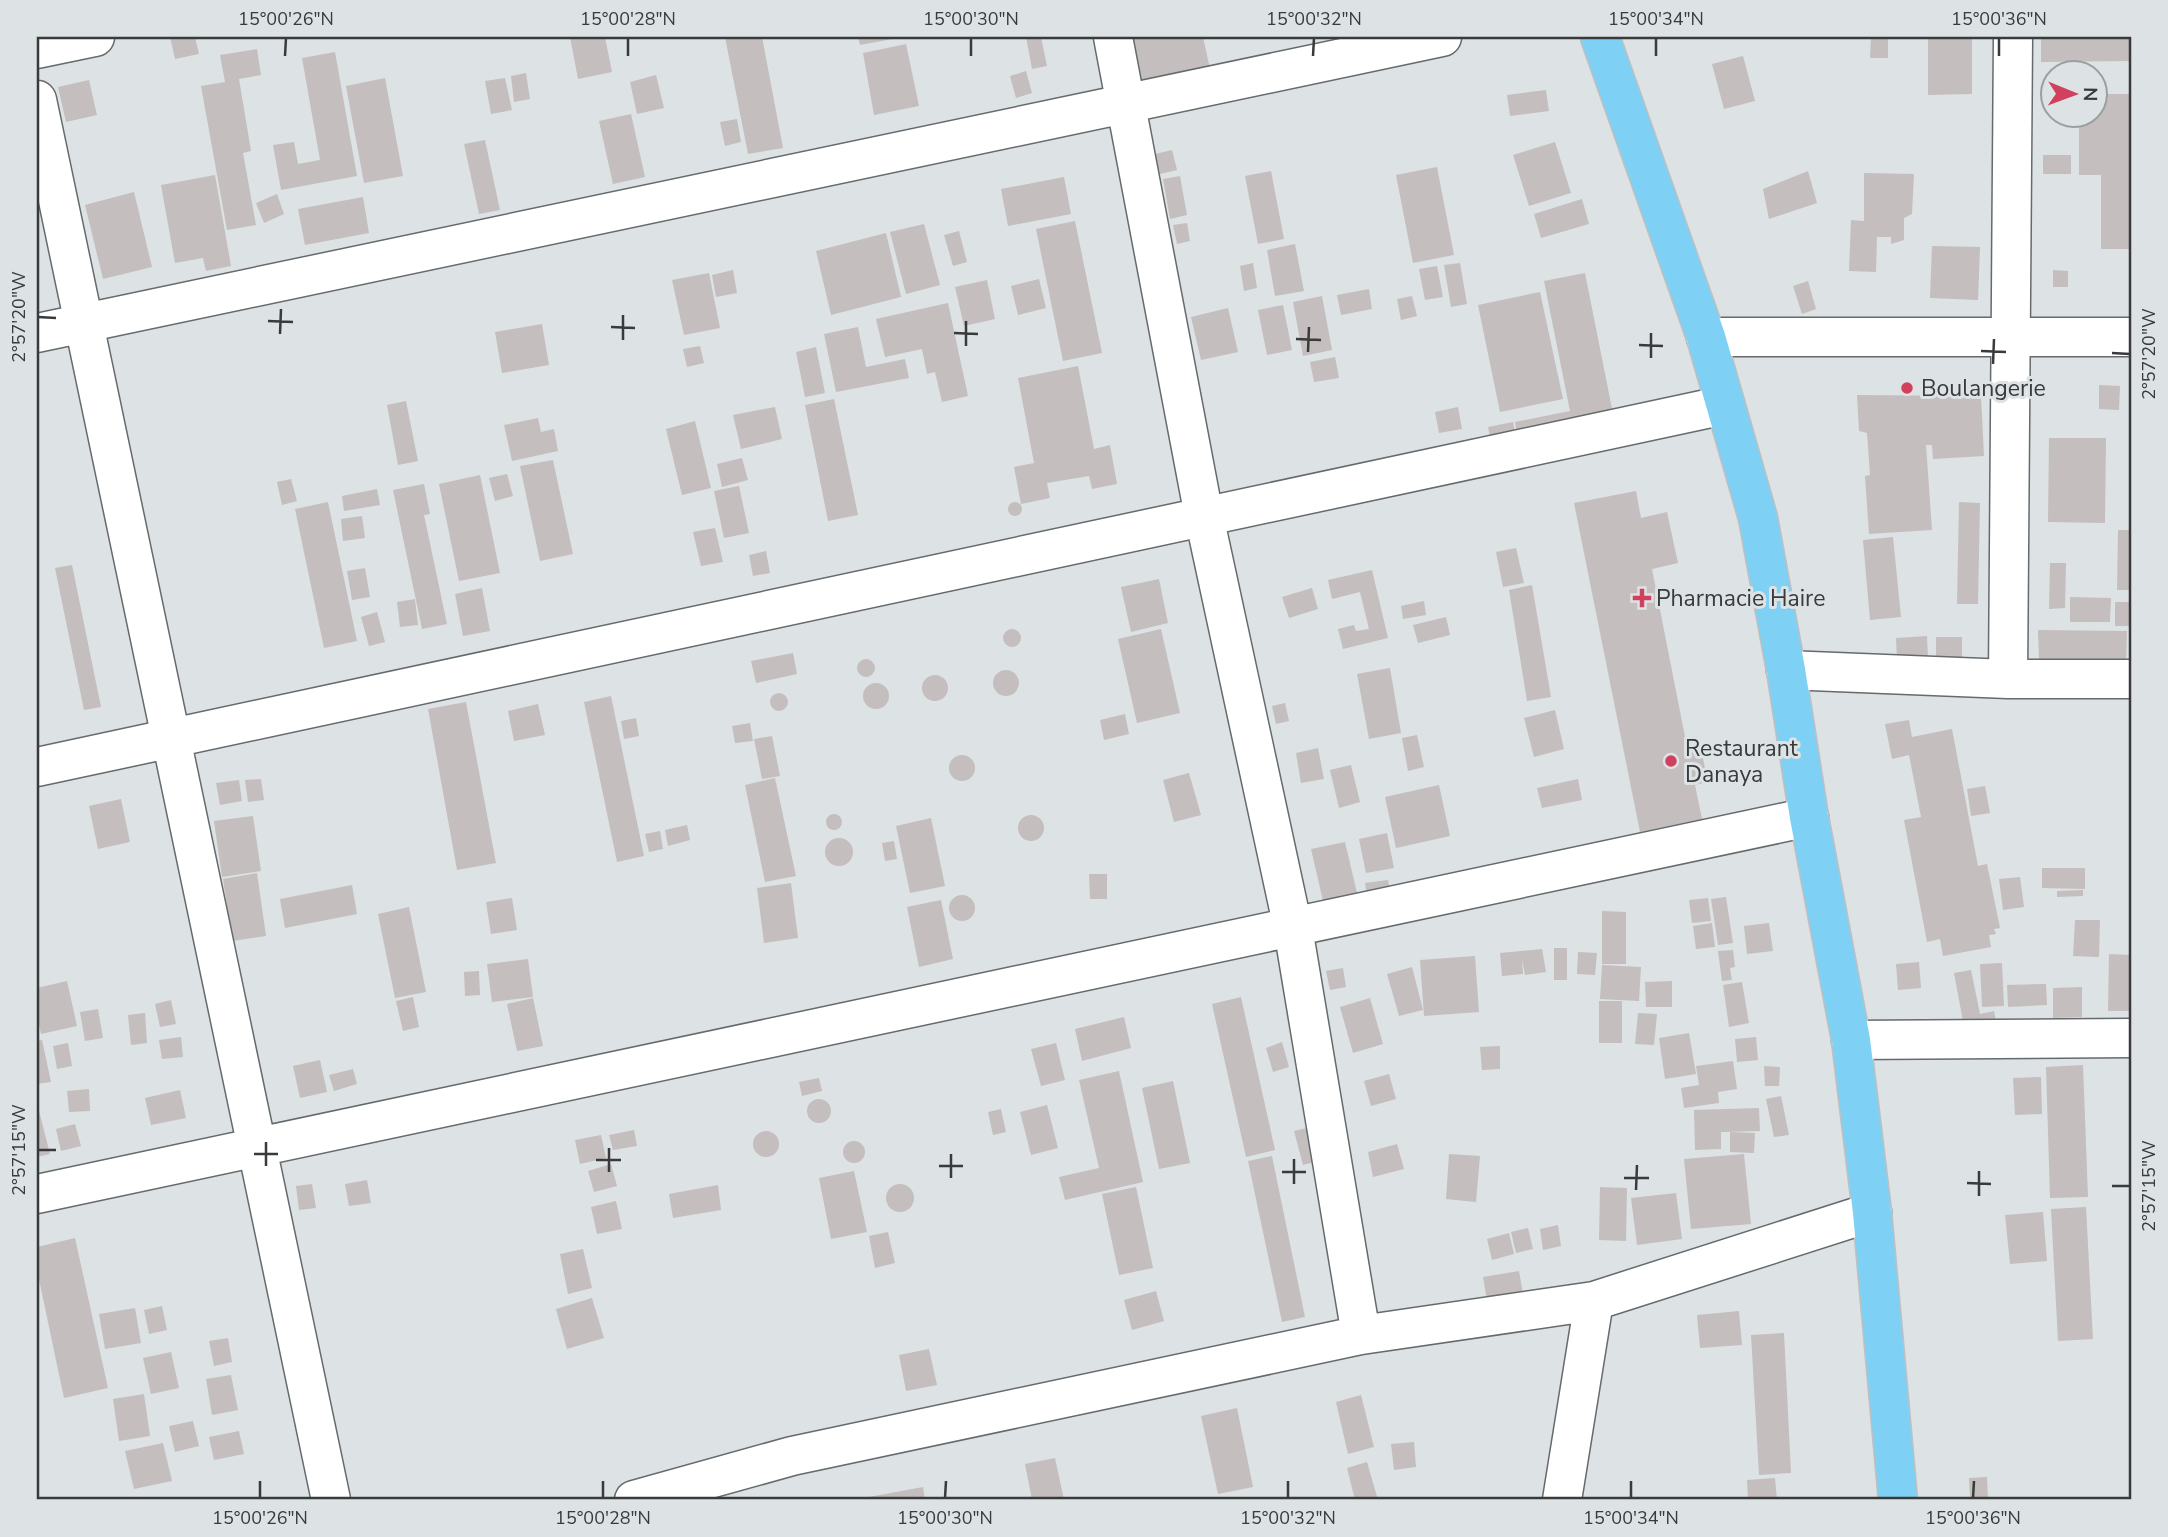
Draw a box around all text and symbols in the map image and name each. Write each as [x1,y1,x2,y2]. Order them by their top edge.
text: 15°00'26"N [238,7,334,31]
text: 15°00'28"N [580,7,676,31]
text: 15°00'30"N [923,7,1019,31]
text: 15°00'32"N [1266,7,1362,31]
text: 15°00'34"N [1608,7,1704,31]
text: 15°00'36"N [1951,7,2047,31]
north arrow [2038,60,2108,130]
text: N [2077,87,2103,102]
text: 2°57'20"W [7,271,31,363]
text: 2°57'20"W [2137,308,2161,400]
place label: Boulangerie [1921,373,2046,404]
marker: Boulangerie [1899,380,1915,396]
place label: Pharmacie Haire [1656,583,1825,614]
marker: Pharmacie Haire [1634,590,1650,606]
place label: Restaurant Danaya [1685,733,1799,790]
marker: Restaurant Danaya [1663,753,1679,769]
text: 2°57'15"W [7,1104,31,1196]
text: 2°57'15"W [2137,1140,2161,1232]
text: 15°00'26"N [212,1506,308,1530]
text: 15°00'28"N [555,1506,651,1530]
text: 15°00'30"N [897,1506,993,1530]
text: 15°00'32"N [1240,1506,1336,1530]
text: 15°00'34"N [1583,1506,1679,1530]
text: 15°00'36"N [1925,1506,2021,1530]

